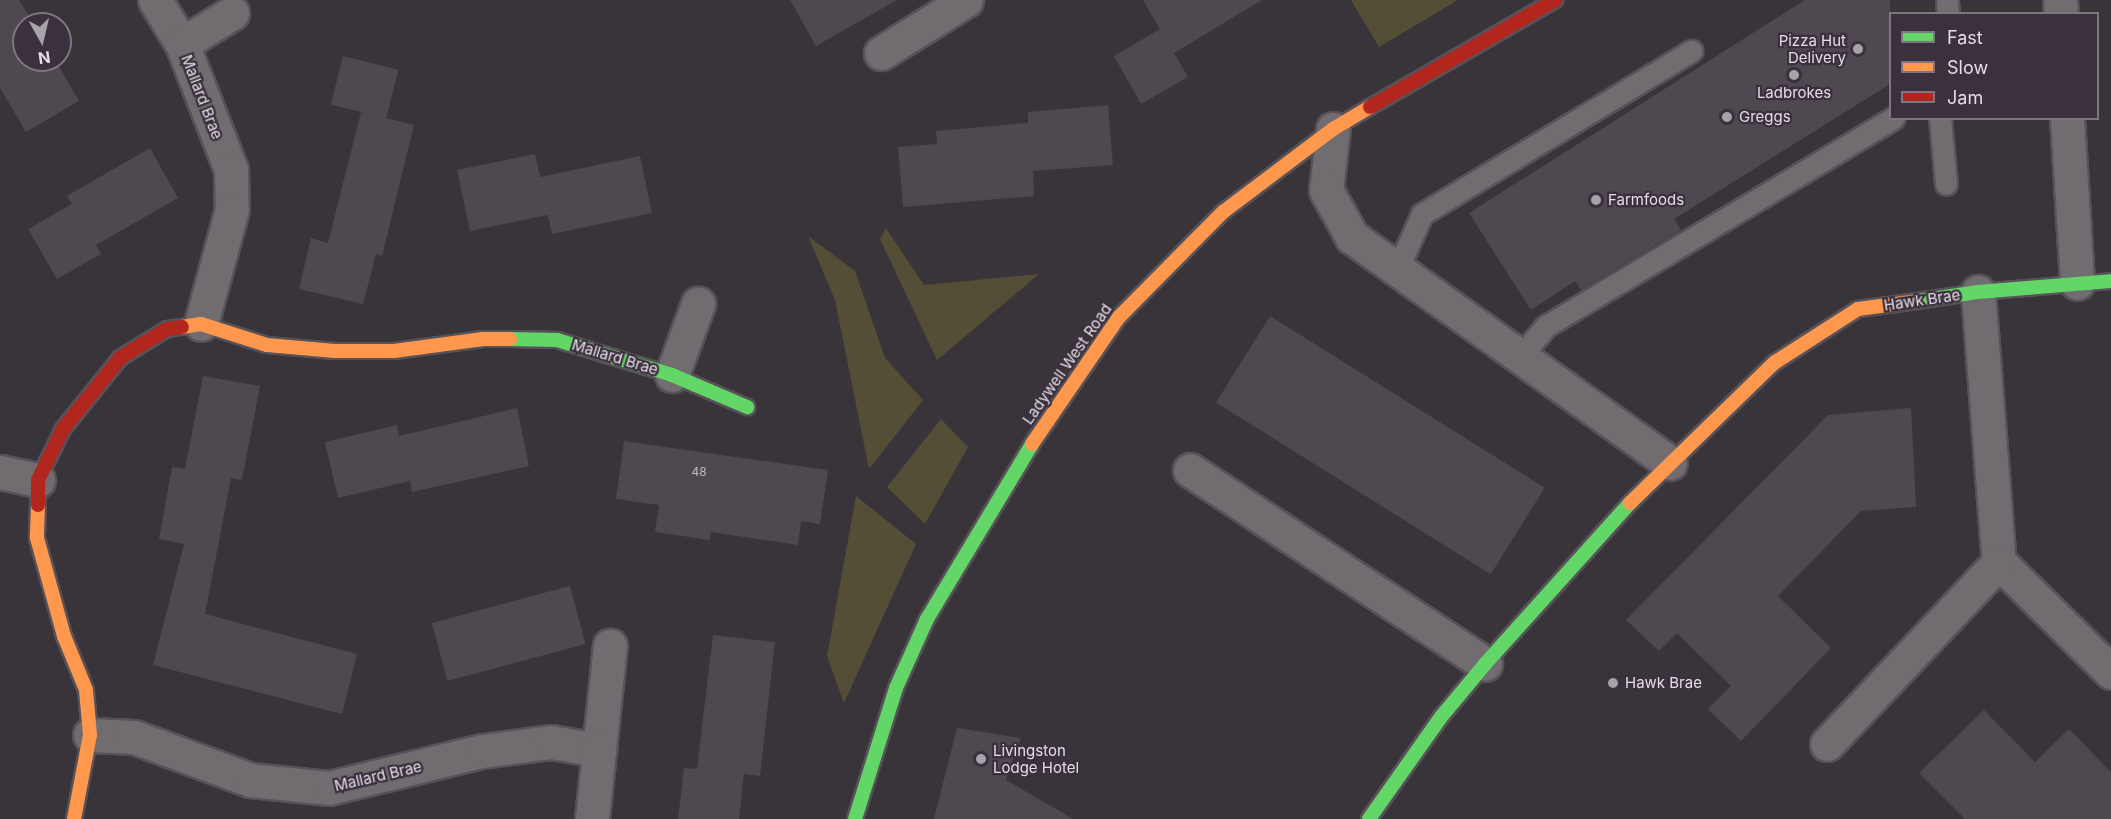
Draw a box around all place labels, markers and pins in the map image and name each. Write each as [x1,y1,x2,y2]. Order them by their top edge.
place label: Pizza Hut Delivery [1779,31,1846,66]
marker: Pizza Hut Delivery [1851,42,1865,56]
marker: Ladbrokes [1787,68,1801,82]
place label: Ladbrokes [1757,84,1831,102]
place label: Greggs [1739,108,1791,126]
marker: Greggs [1720,110,1734,124]
place label: Farmfoods [1608,191,1684,209]
marker: Farmfoods [1589,193,1603,207]
place label: Hawk Brae [1625,674,1702,692]
marker: Hawk Brae [1606,676,1620,690]
place label: Livingston Lodge Hotel [993,741,1079,776]
marker: Livingston Lodge Hotel [974,752,988,766]

